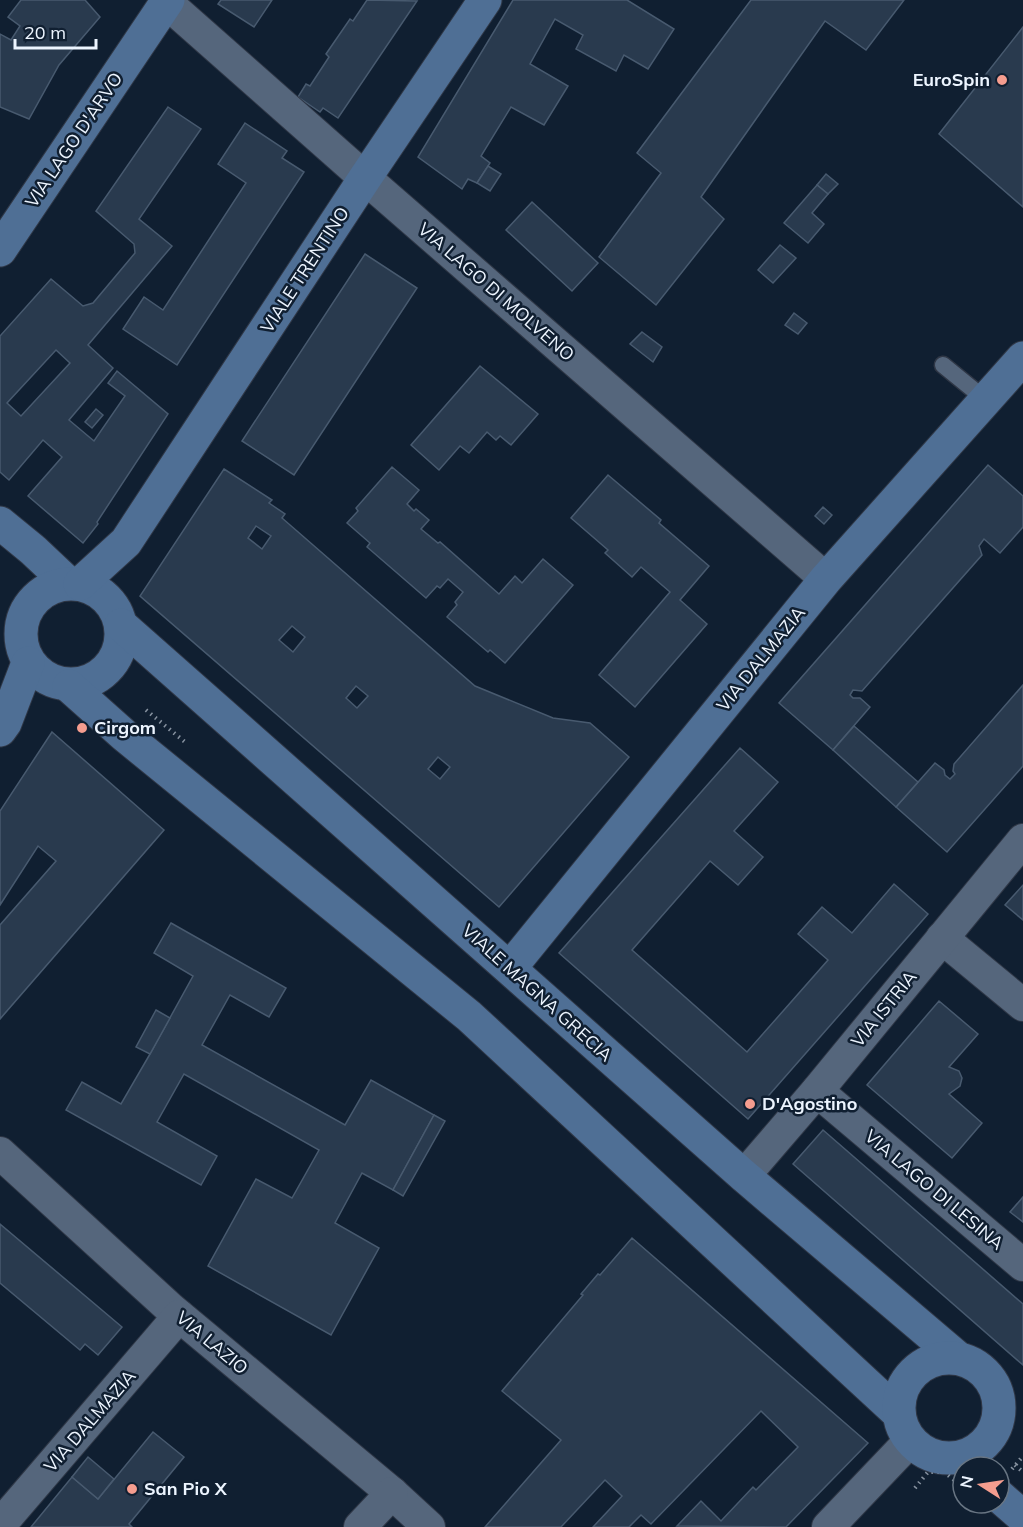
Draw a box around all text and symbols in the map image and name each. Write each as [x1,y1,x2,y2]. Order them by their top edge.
scale bar [15,12,96,50]
text: 20 m [24,21,66,44]
street label: VIA LAGO D'ARVO [20,68,127,212]
place label: EuroSpin [913,68,990,91]
marker: EuroSpin [995,73,1009,87]
street label: VIALE TRENTINO [255,202,354,337]
street label: VIA LAGO DI MOLVENO [413,217,579,366]
street label: VIA DALMAZIA [711,602,810,716]
place label: Cirgom [94,716,156,739]
marker: Cirgom [75,721,89,735]
street label: VIALE MAGNA GRECIA [457,919,617,1066]
street label: VIA ISTRIA [846,966,921,1052]
place label: D'Agostino [762,1092,857,1115]
marker: D'Agostino [743,1097,757,1111]
street label: VIA LAGO DI LESINA [860,1125,1009,1255]
street label: VIA LAZIO [172,1306,253,1379]
street label: VIA DALMAZIA [39,1365,140,1477]
north arrow [951,1455,1011,1515]
text: N [955,1474,977,1490]
place label: San Pio X [144,1477,228,1500]
marker: San Pio X [125,1482,139,1496]

